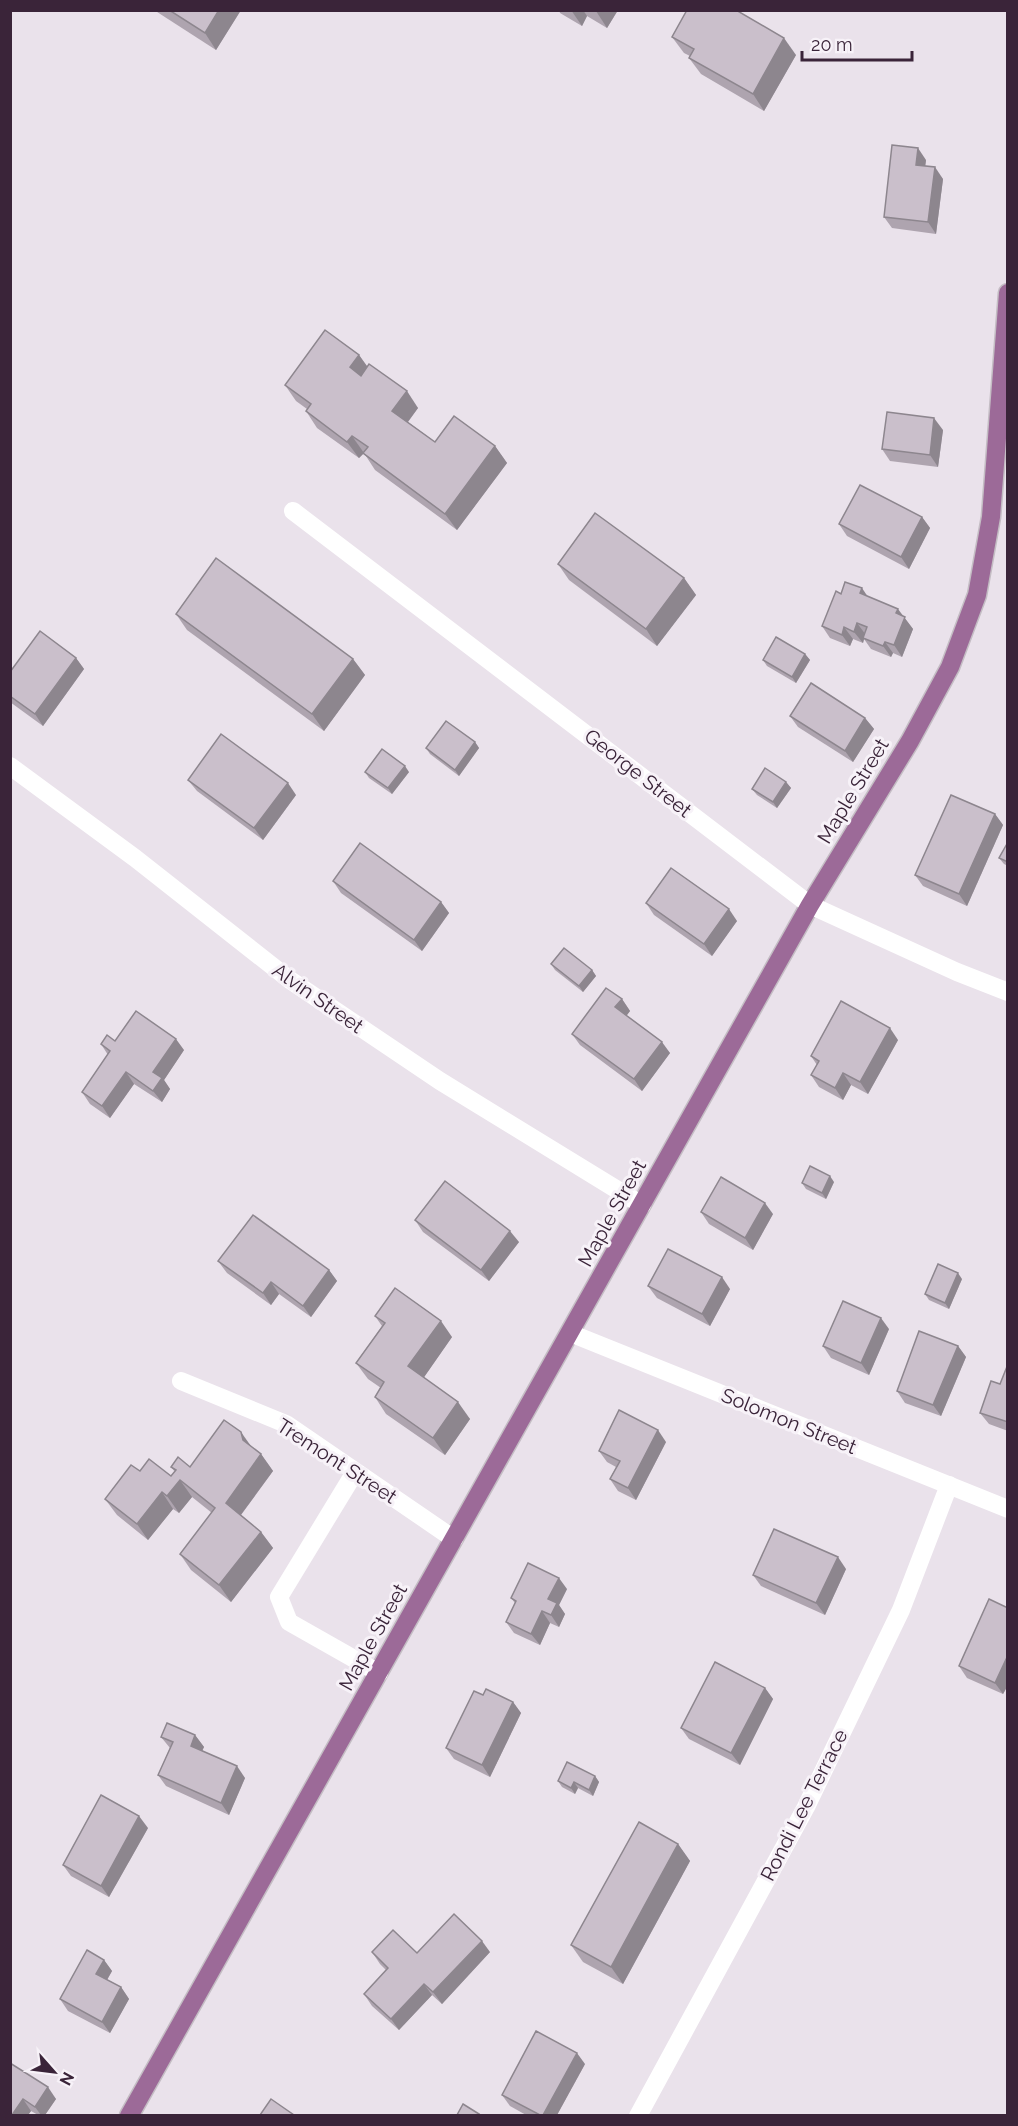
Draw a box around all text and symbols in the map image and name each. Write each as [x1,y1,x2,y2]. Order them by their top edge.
scale bar [802,24,912,62]
text: 20 m [811,34,853,55]
street label: George Street [580,724,697,822]
street label: Maple Street [812,734,894,848]
street label: Alvin Street [268,958,368,1038]
street label: Maple Street [573,1155,651,1271]
street label: Solomon Street [718,1383,860,1459]
street label: Tremont Street [273,1413,402,1509]
street label: Maple Street [334,1579,412,1695]
street label: Rondi Lee Terrace [755,1725,853,1885]
north arrow [24,2042,84,2102]
text: N [56,2069,78,2089]

